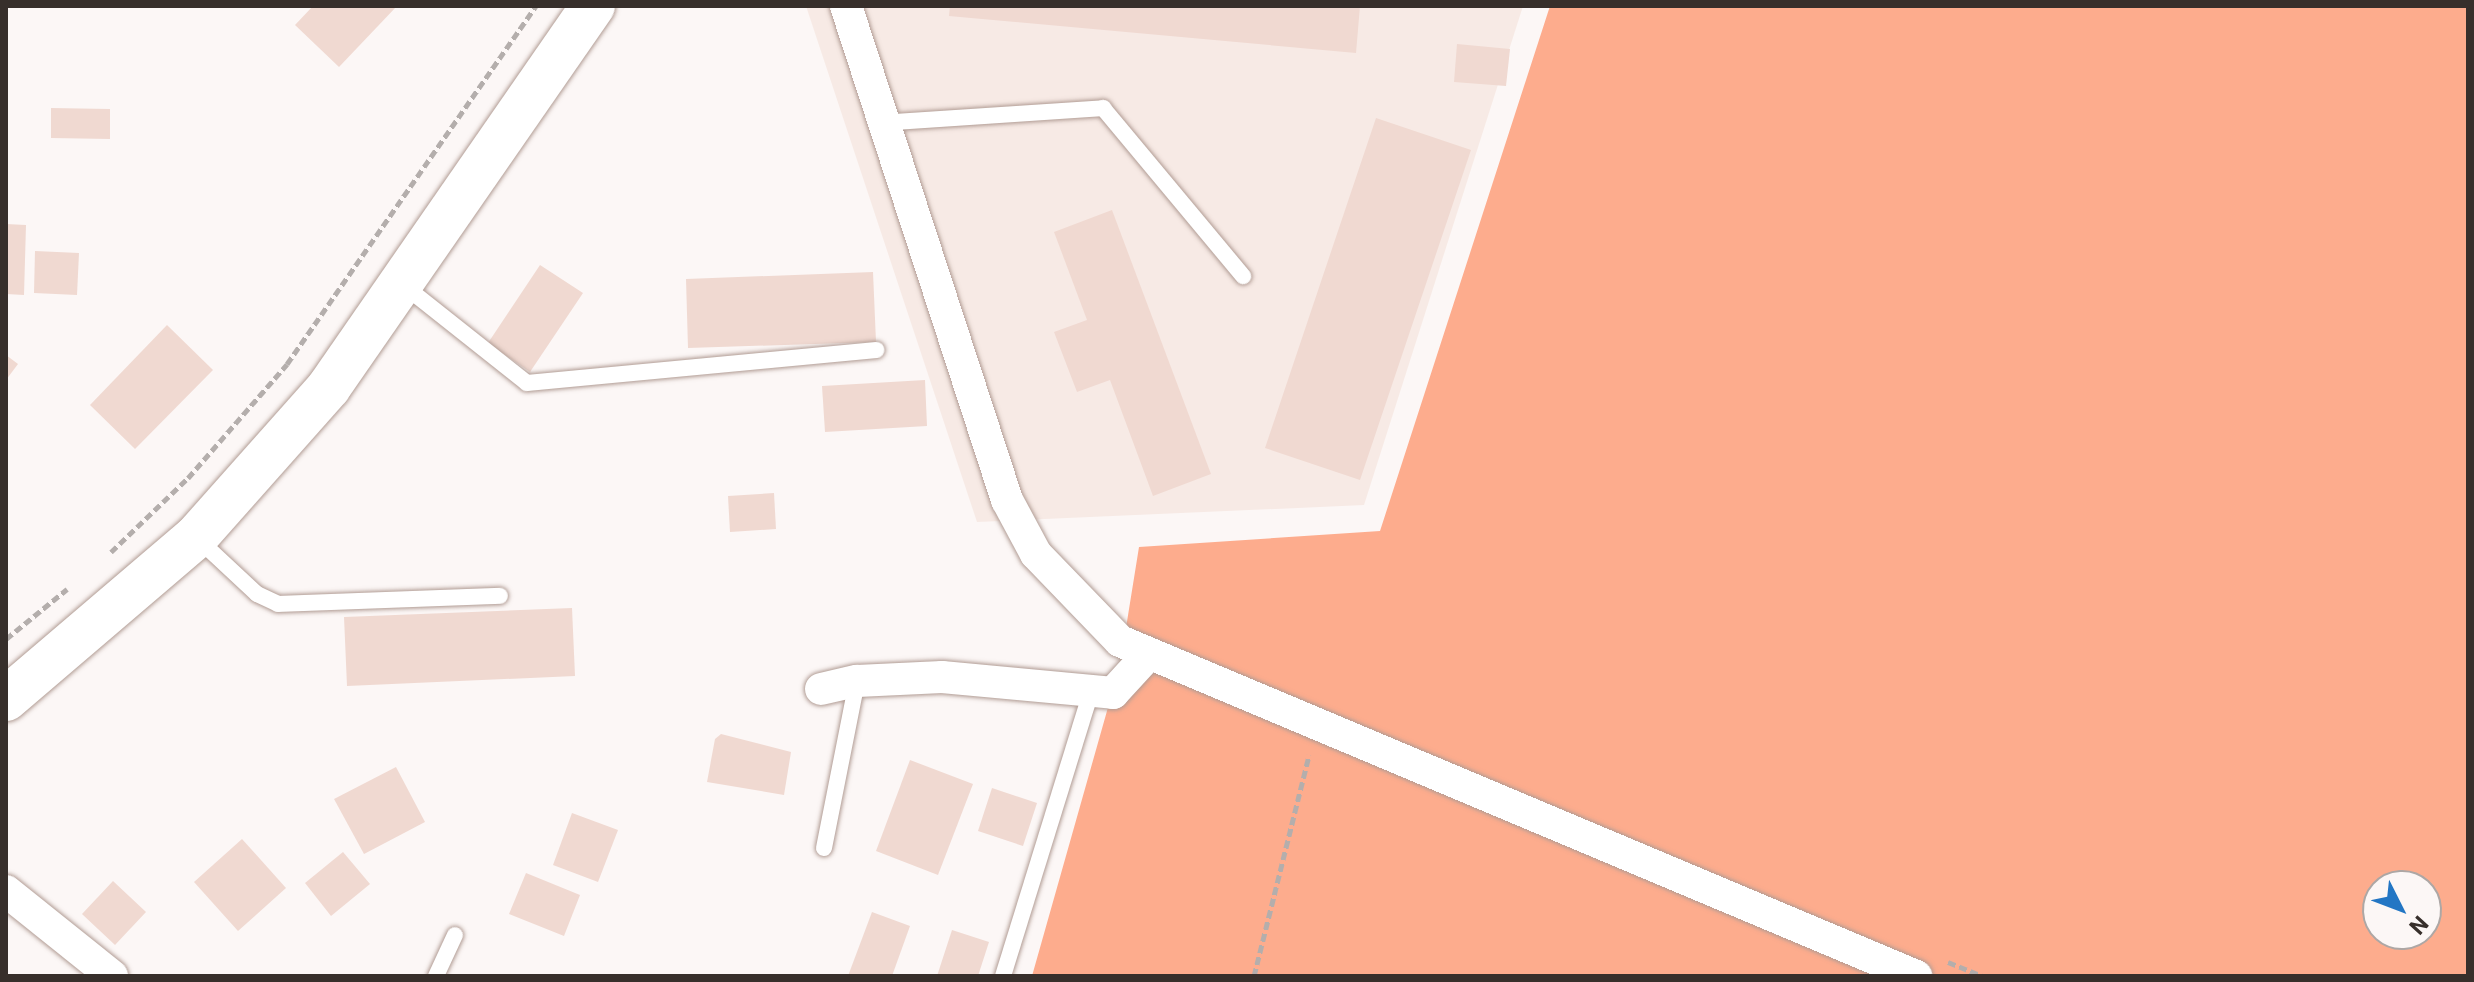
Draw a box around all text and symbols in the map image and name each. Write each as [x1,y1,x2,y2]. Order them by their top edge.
north arrow [2362,870,2442,950]
text: N [2404,911,2433,939]

